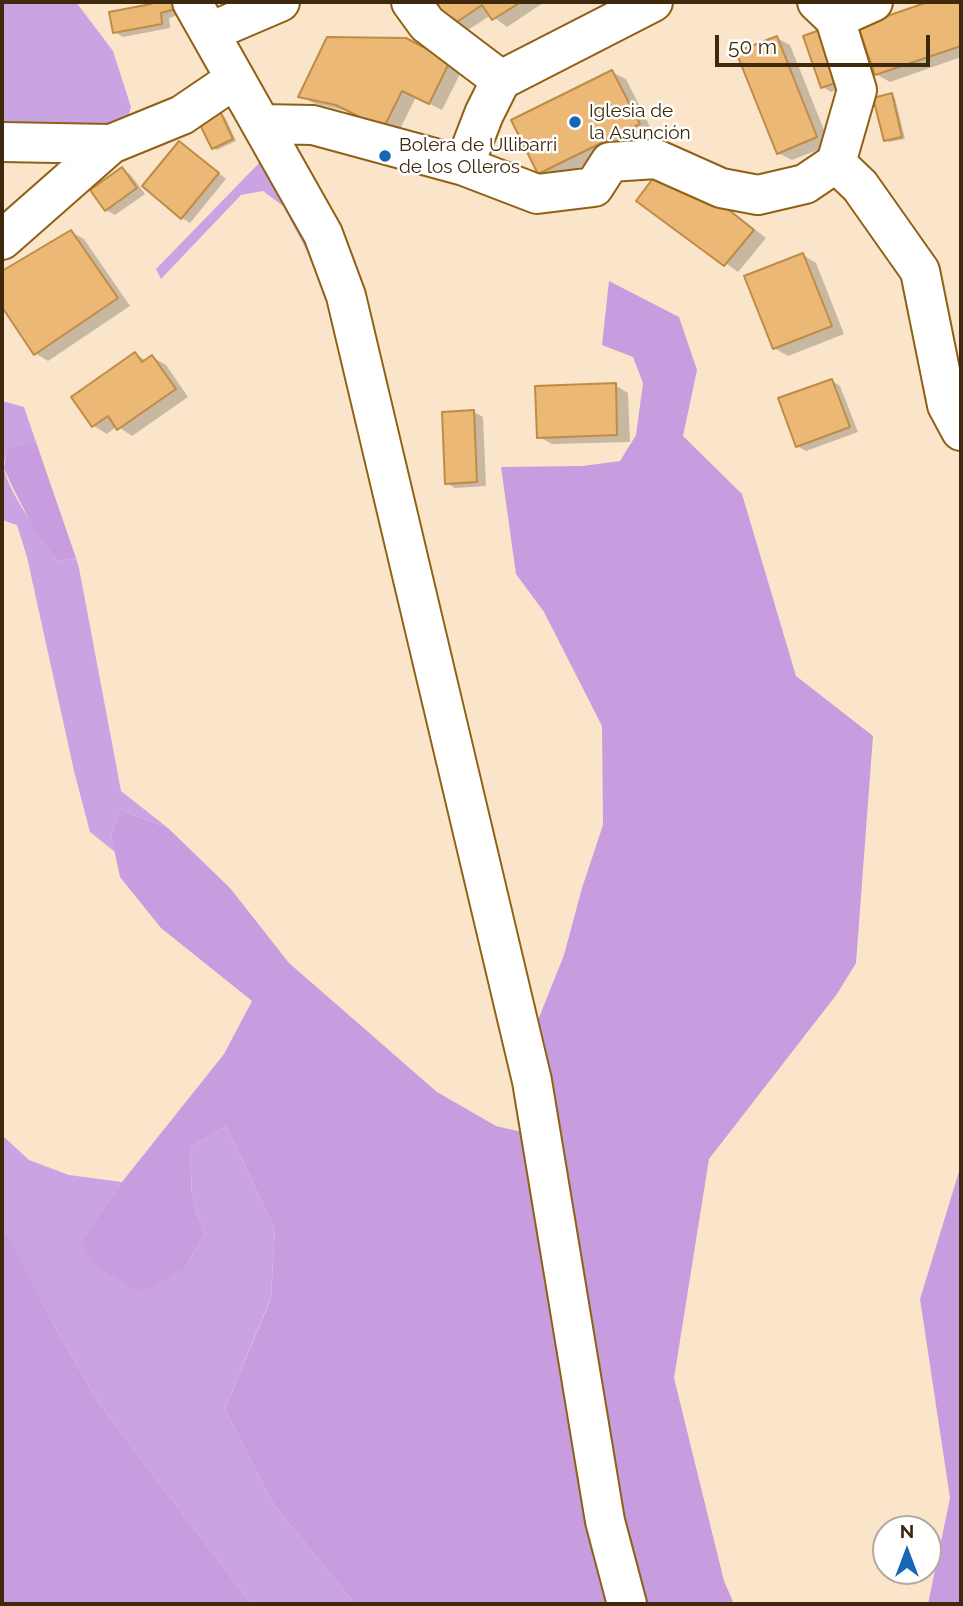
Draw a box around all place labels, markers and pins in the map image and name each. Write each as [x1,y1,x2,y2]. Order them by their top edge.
place label: Iglesia de la Asunción [589,100,691,144]
marker: Iglesia de la Asunción [567,114,583,130]
place label: Bolera de Ullibarri de los Olleros [399,134,557,178]
marker: Bolera de Ullibarri de los Olleros [377,148,393,164]

